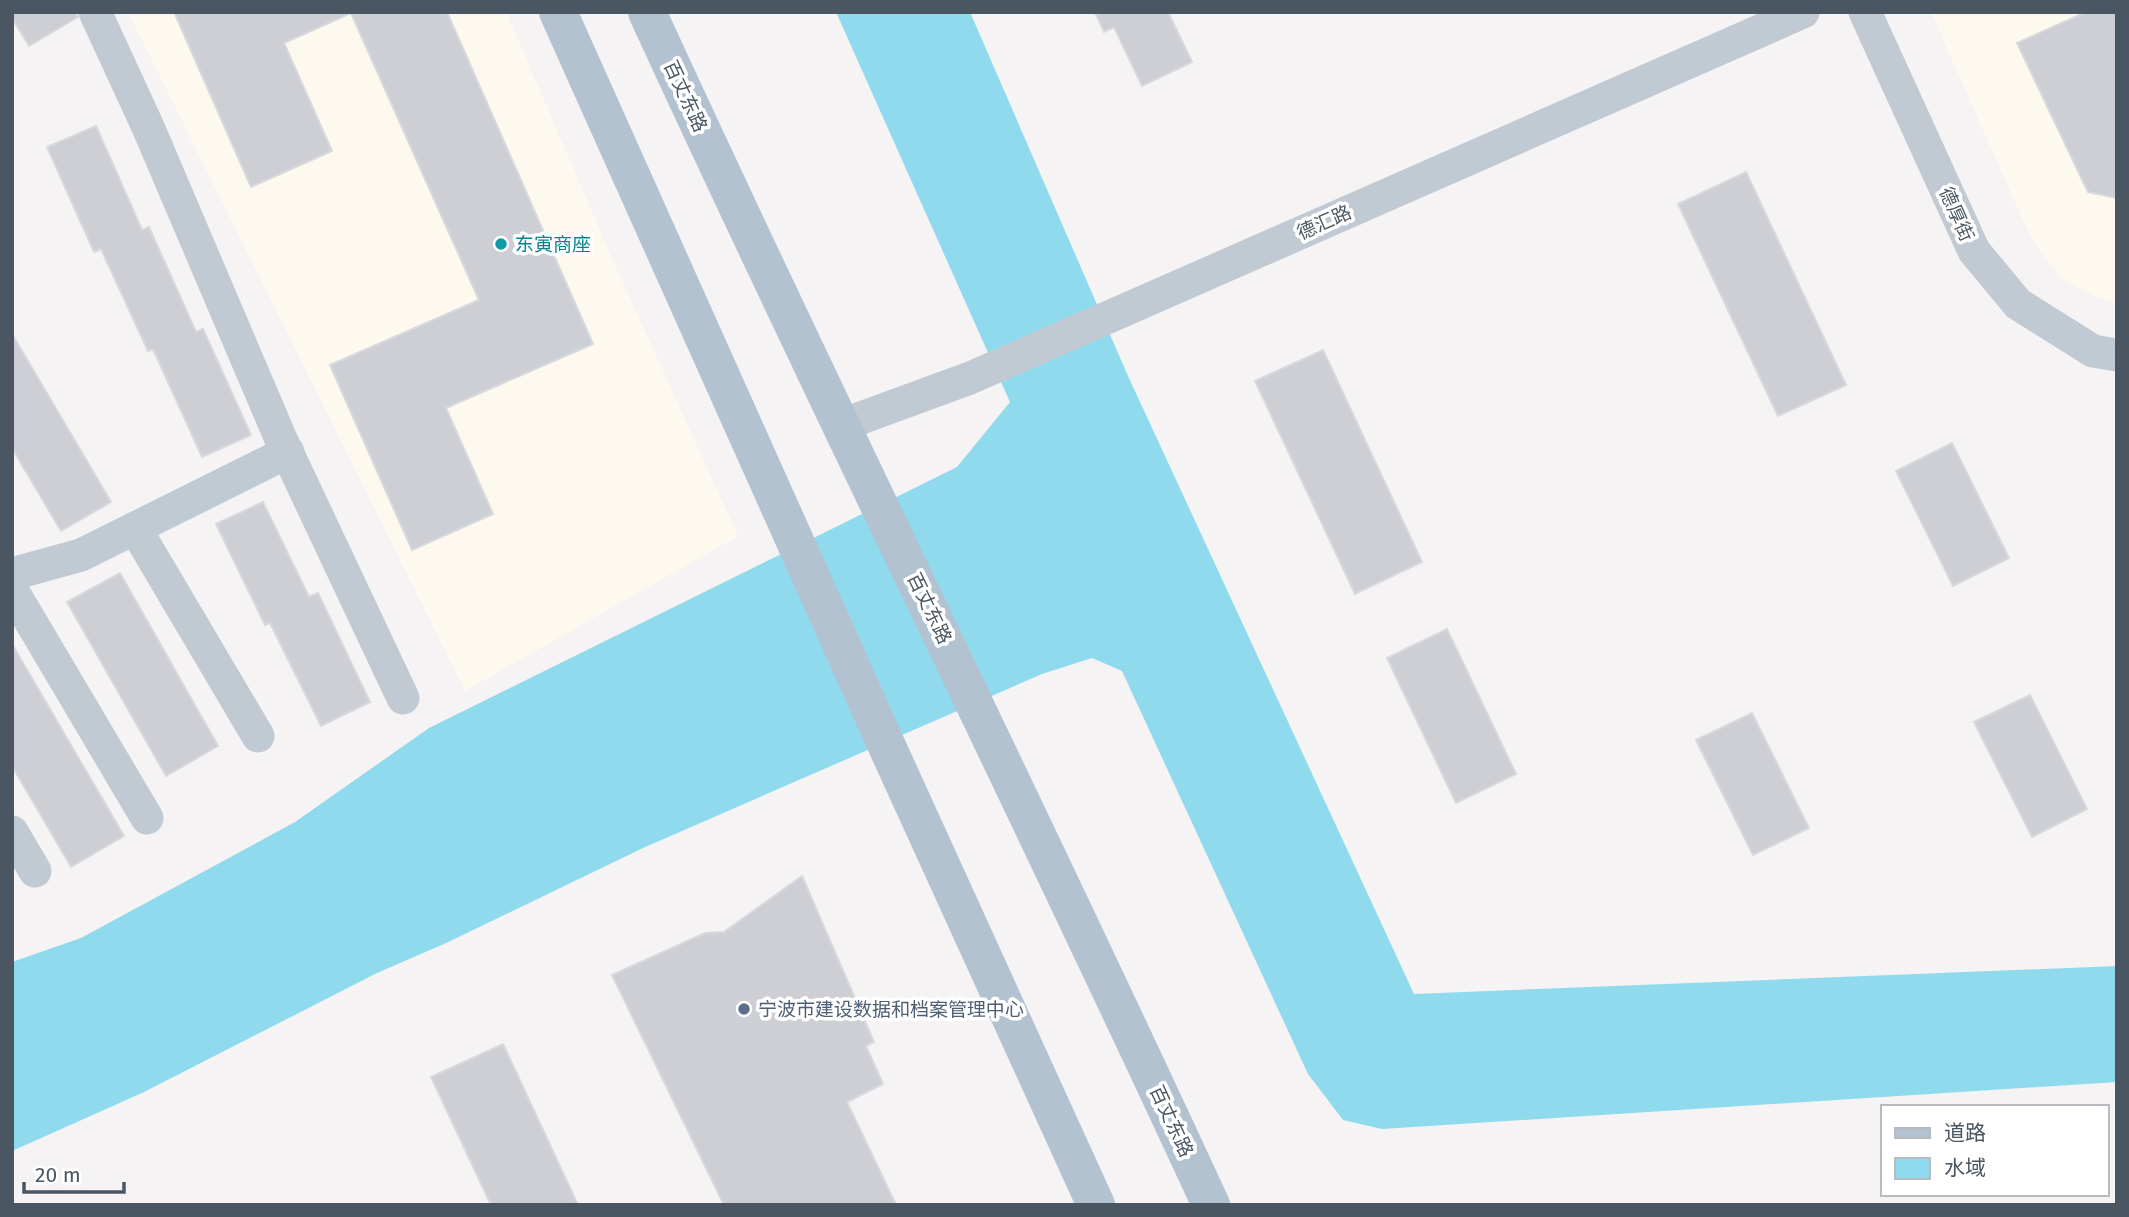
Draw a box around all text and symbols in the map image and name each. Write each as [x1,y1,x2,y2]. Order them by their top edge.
street label: 百丈东路 [659,57,712,136]
street label: 德厚街 [1934,183,1979,245]
street label: 德汇路 [1293,200,1355,245]
place label: 东寅商座 [515,233,591,256]
marker: 东寅商座 [493,236,509,252]
street label: 百丈东路 [903,569,957,647]
place label: 宁波市建设数据和档案管理中心 [758,998,1024,1021]
marker: 宁波市建设数据和档案管理中心 [736,1001,752,1017]
street label: 百丈东路 [1145,1082,1198,1161]
legend [1881,1105,2108,1196]
text: 道路 [1944,1120,1986,1146]
scale bar [24,1150,124,1194]
text: 水域 [1944,1155,1986,1181]
text: 20 m [35,1162,81,1188]

